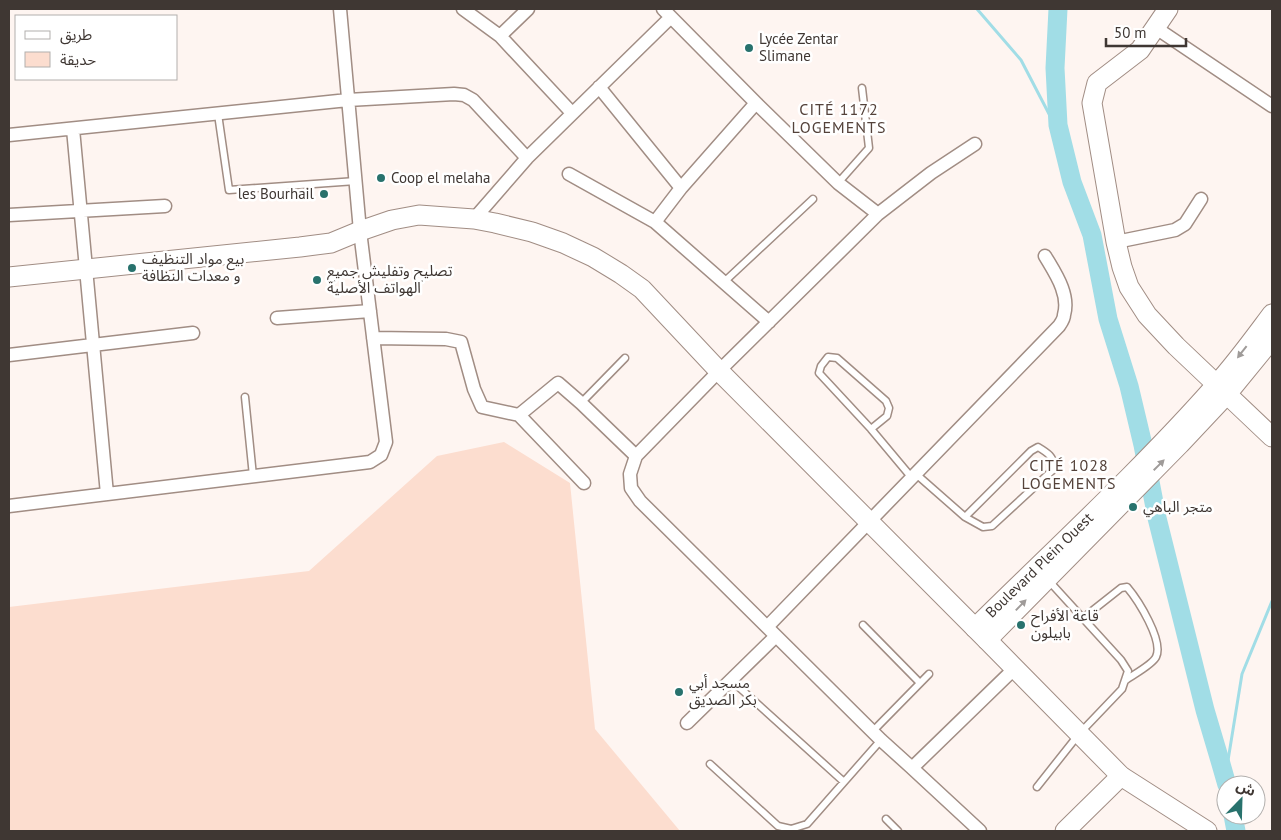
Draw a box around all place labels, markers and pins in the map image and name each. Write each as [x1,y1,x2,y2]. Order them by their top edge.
place label: Lycée Zentar Slimane [759,29,838,65]
marker: Lycée Zentar Slimane [743,42,755,54]
place label: Coop el melaha [391,168,491,187]
marker: Coop el melaha [375,172,387,184]
place label: les Bourhail [238,184,315,203]
marker: les Bourhail [318,188,330,200]
place label: بيع مواد التنظيف و معدات النظافة [142,249,244,285]
place label: تصليح وتفليش جميع الهواتف الأصلية [327,261,452,297]
marker: بيع مواد التنظيف و معدات النظافة [126,262,138,274]
marker: تصليح وتفليش جميع الهواتف الأصلية [311,274,323,286]
place label: متجر الباهي [1143,497,1213,518]
marker: متجر الباهي [1127,501,1139,513]
place label: قاعة الأفراح بابيلون [1031,606,1099,642]
marker: قاعة الأفراح بابيلون [1015,619,1027,631]
place label: مسجد أبي بكر الصديق [689,673,757,710]
marker: مسجد أبي بكر الصديق [673,686,685,698]

